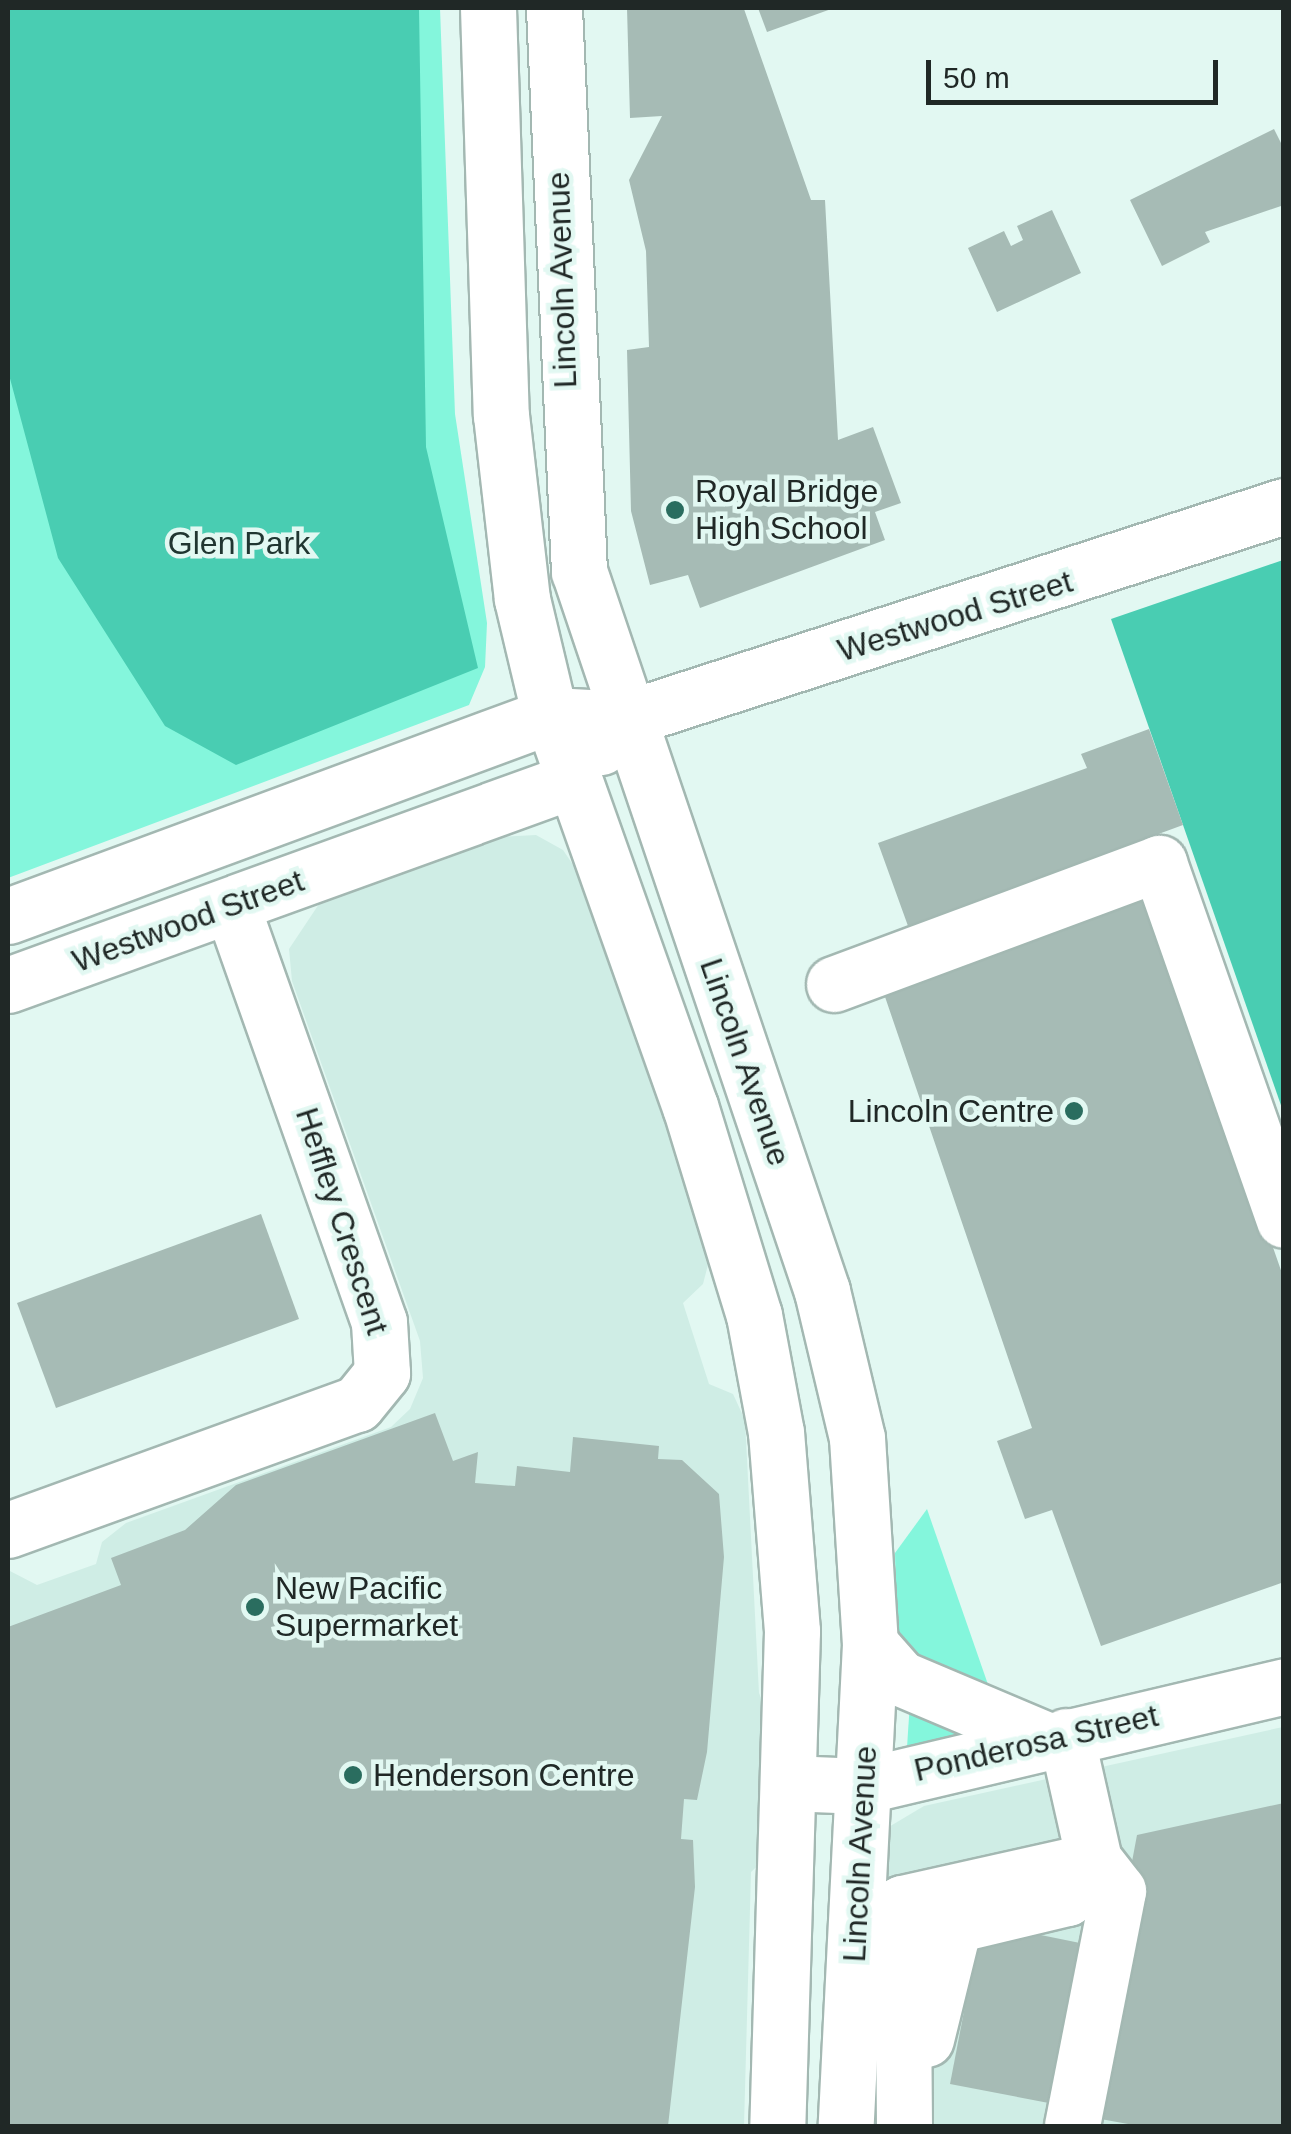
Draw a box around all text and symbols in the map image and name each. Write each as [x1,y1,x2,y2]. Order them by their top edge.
scale bar [931,40,1224,102]
text: 50 m [943,61,1010,94]
street label: Lincoln Avenue [539,170,585,390]
place label: Royal Bridge High School [695,473,878,548]
marker: Royal Bridge High School [664,499,686,521]
park label: Glen Park [168,524,310,562]
street label: Westwood Street [833,562,1077,670]
street label: Westwood Street [67,861,309,981]
street label: Lincoln Avenue [691,953,799,1171]
place label: Lincoln Centre [848,1092,1054,1130]
marker: Lincoln Centre [1063,1100,1085,1122]
street label: Heffley Crescent [287,1103,397,1339]
place label: New Pacific Supermarket [275,1570,458,1645]
marker: New Pacific Supermarket [244,1596,266,1618]
street label: Ponderosa Street [910,1696,1162,1790]
street label: Lincoln Avenue [835,1744,885,1964]
place label: Henderson Centre [373,1756,634,1794]
marker: Henderson Centre [342,1764,364,1786]

